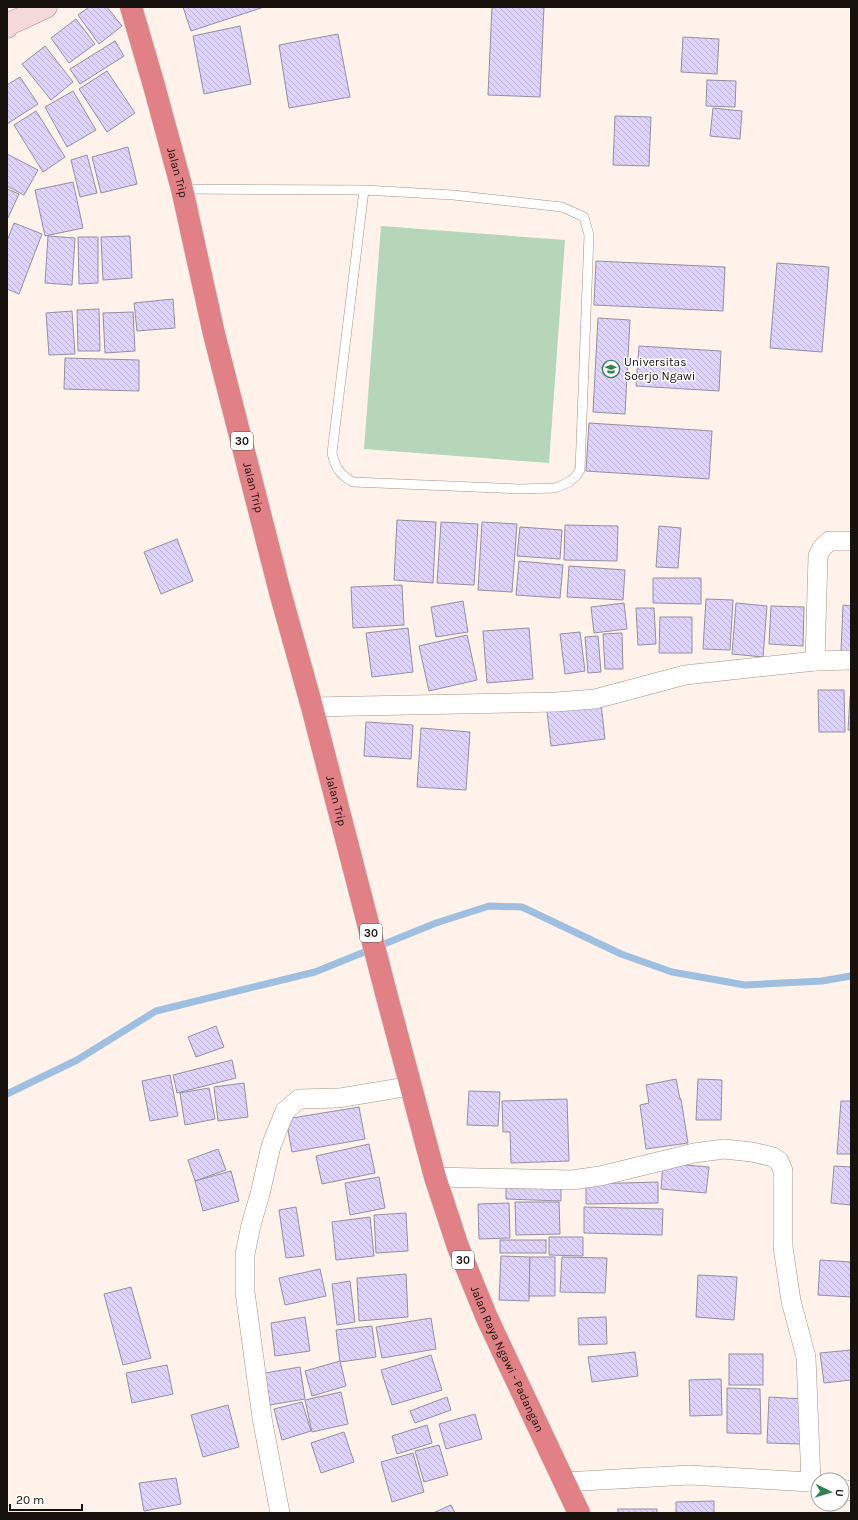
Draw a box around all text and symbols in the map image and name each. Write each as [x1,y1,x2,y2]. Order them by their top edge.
street label: Jalan Trip [164,146,191,199]
place label: Universitas Soerjo Ngawi [624,355,695,383]
school or university icon: Universitas Soerjo Ngawi [601,359,621,379]
road number: 30 [231,432,253,450]
street label: Jalan Trip [240,461,266,514]
street label: Jalan Trip [323,774,349,827]
road number: 30 [360,924,382,942]
road number: 30 [452,1251,474,1269]
street label: Jalan Raya Ngawi - Padangan [468,1284,547,1434]
north arrow [810,1472,850,1512]
scale bar [10,1486,82,1512]
text: U [833,1488,846,1497]
text: 20 m [16,1493,44,1507]

